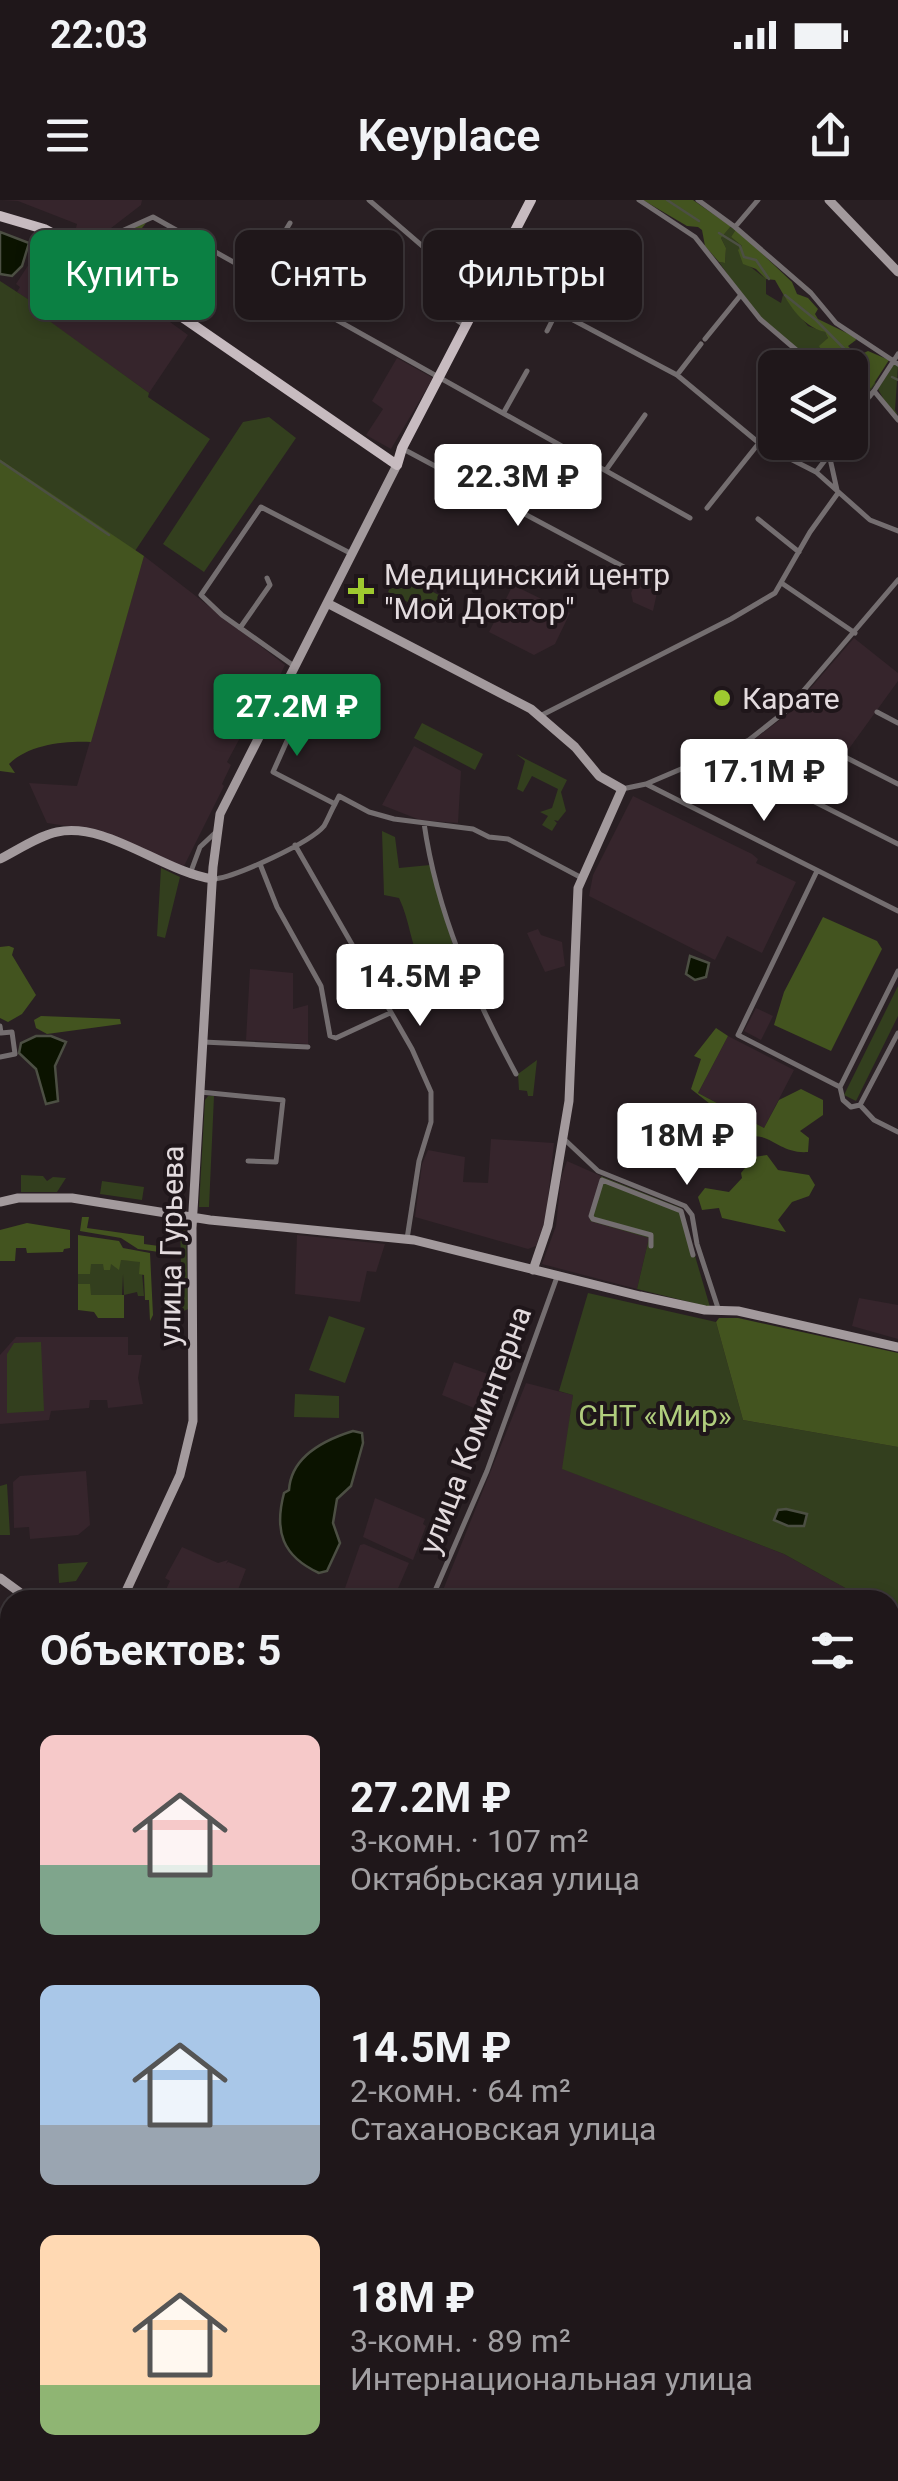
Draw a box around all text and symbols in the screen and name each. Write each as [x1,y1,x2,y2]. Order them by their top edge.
text: 22:03 [50,13,148,57]
icon: menu [40,108,95,163]
icon: share [803,108,858,163]
text: Keyplace [357,109,541,162]
chip: Купить [30,230,215,320]
chip: Снять [235,230,403,320]
chip: Фильтры [423,230,642,320]
map controls [758,350,868,460]
button: layers [758,350,868,460]
pin: 22.3M ₽ [426,444,610,529]
text: 22.3M ₽ [457,457,579,495]
place label: Медицинский центр "Мой Доктор" [384,557,670,626]
marker: Медицинский центр "Мой Доктор" [348,578,374,604]
pin: 27.2M ₽ [205,674,389,759]
place label: Карате [742,681,840,716]
text: 27.2M ₽ [236,687,358,725]
marker: Карате [711,687,733,709]
pin: 17.1M ₽ [672,739,856,824]
text: 17.1M ₽ [703,752,825,790]
pin: 14.5M ₽ [328,944,512,1029]
text: 14.5M ₽ [359,957,481,995]
pin: 18M ₽ [617,1103,757,1188]
text: 18M ₽ [639,1116,735,1154]
street label: улица Гурьева [152,1145,190,1347]
street label: улица Коминтерна [412,1301,538,1559]
park label: СНТ «Мир» [578,1398,732,1433]
icon: filters [805,1623,860,1678]
text: Объектов: 5 [40,1626,281,1675]
text: 27.2M ₽ [350,1773,511,1822]
icon: home [120,1775,240,1895]
text: 3-комн. · 107 m² [350,1822,589,1860]
text: Октябрьская улица [350,1860,640,1898]
text: 14.5M ₽ [350,2023,511,2072]
icon: home [120,2025,240,2145]
text: 2-комн. · 64 m² [350,2072,571,2110]
text: Стахановская улица [350,2110,656,2148]
text: 18M ₽ [350,2273,475,2322]
icon: home [120,2275,240,2395]
text: 3-комн. · 89 m² [350,2322,571,2360]
text: Интернациональная улица [350,2360,753,2398]

